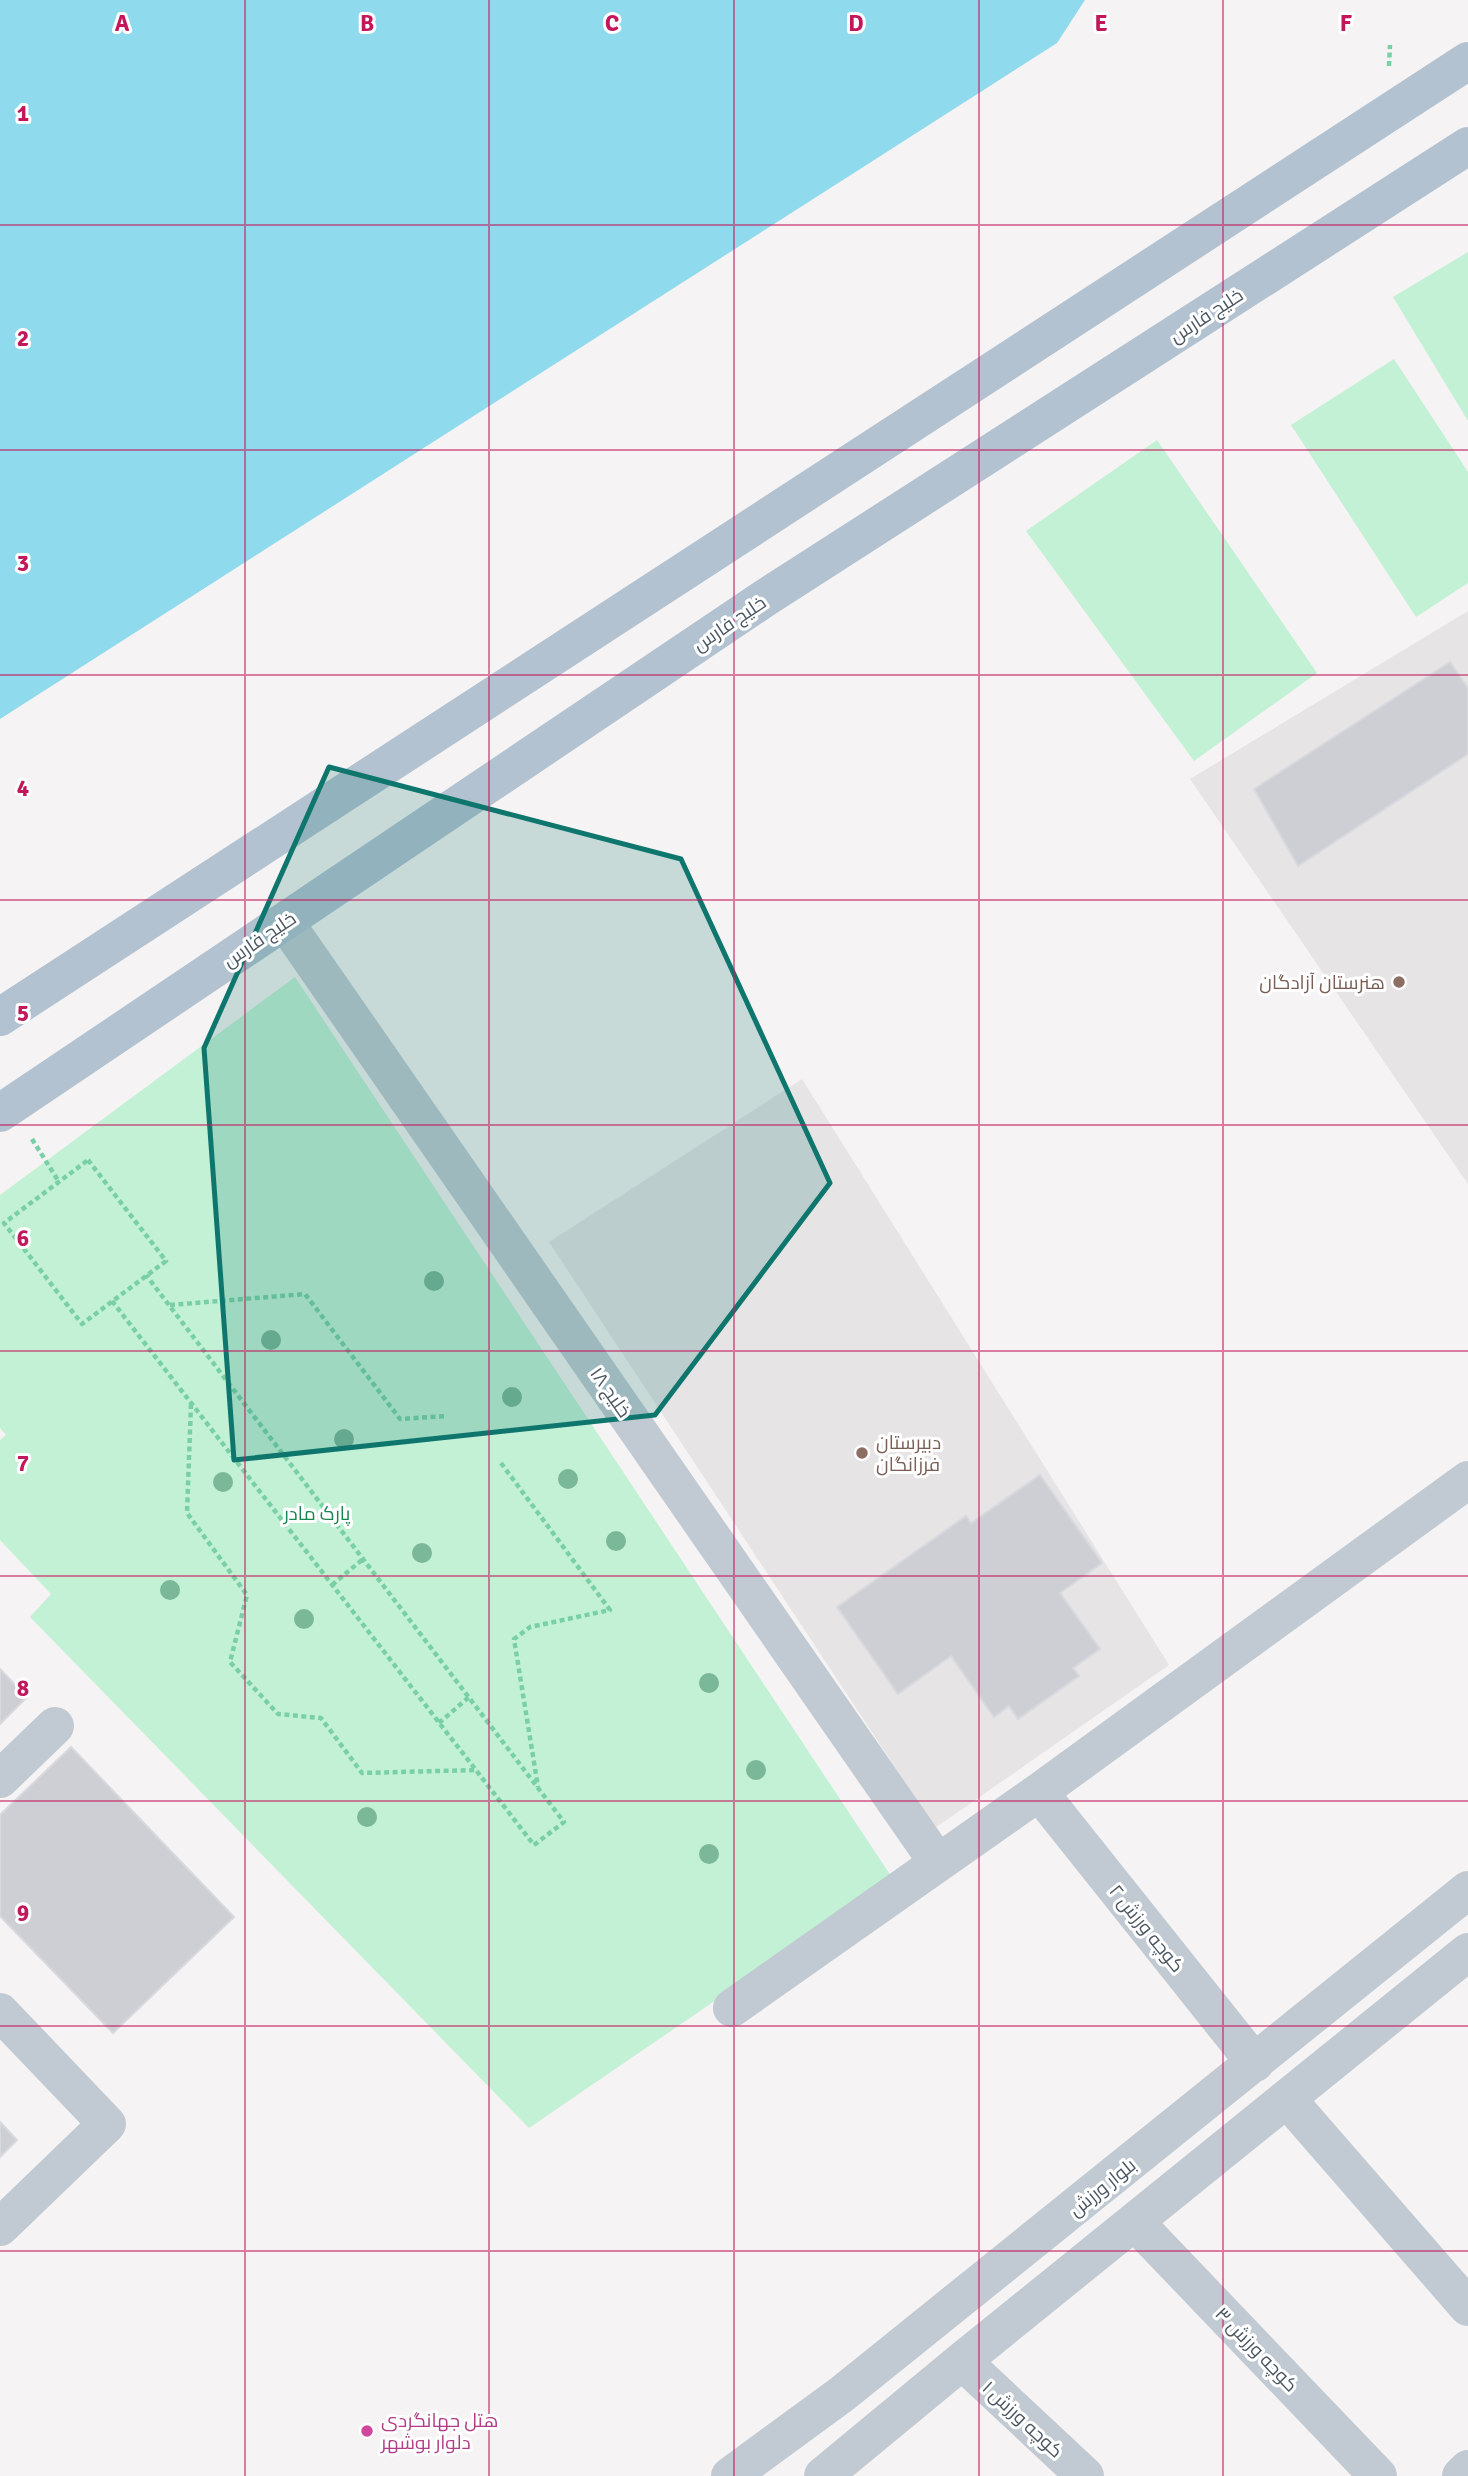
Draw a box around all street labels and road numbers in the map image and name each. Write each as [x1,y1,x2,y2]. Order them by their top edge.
street label: خلیج فارس [1165,283,1249,349]
street label: خلیج فارس [688,591,771,658]
street label: خلیج فارس [218,907,301,974]
street label: خلیج ۱۸ [584,1363,636,1423]
street label: کوچه ورزش ۲ [1104,1880,1189,1977]
street label: بلوار ورزش [1064,2153,1141,2222]
street label: کوچه ورزش ۳ [1210,2302,1303,2397]
street label: کوچه ورزش ۱ [977,2376,1068,2463]

